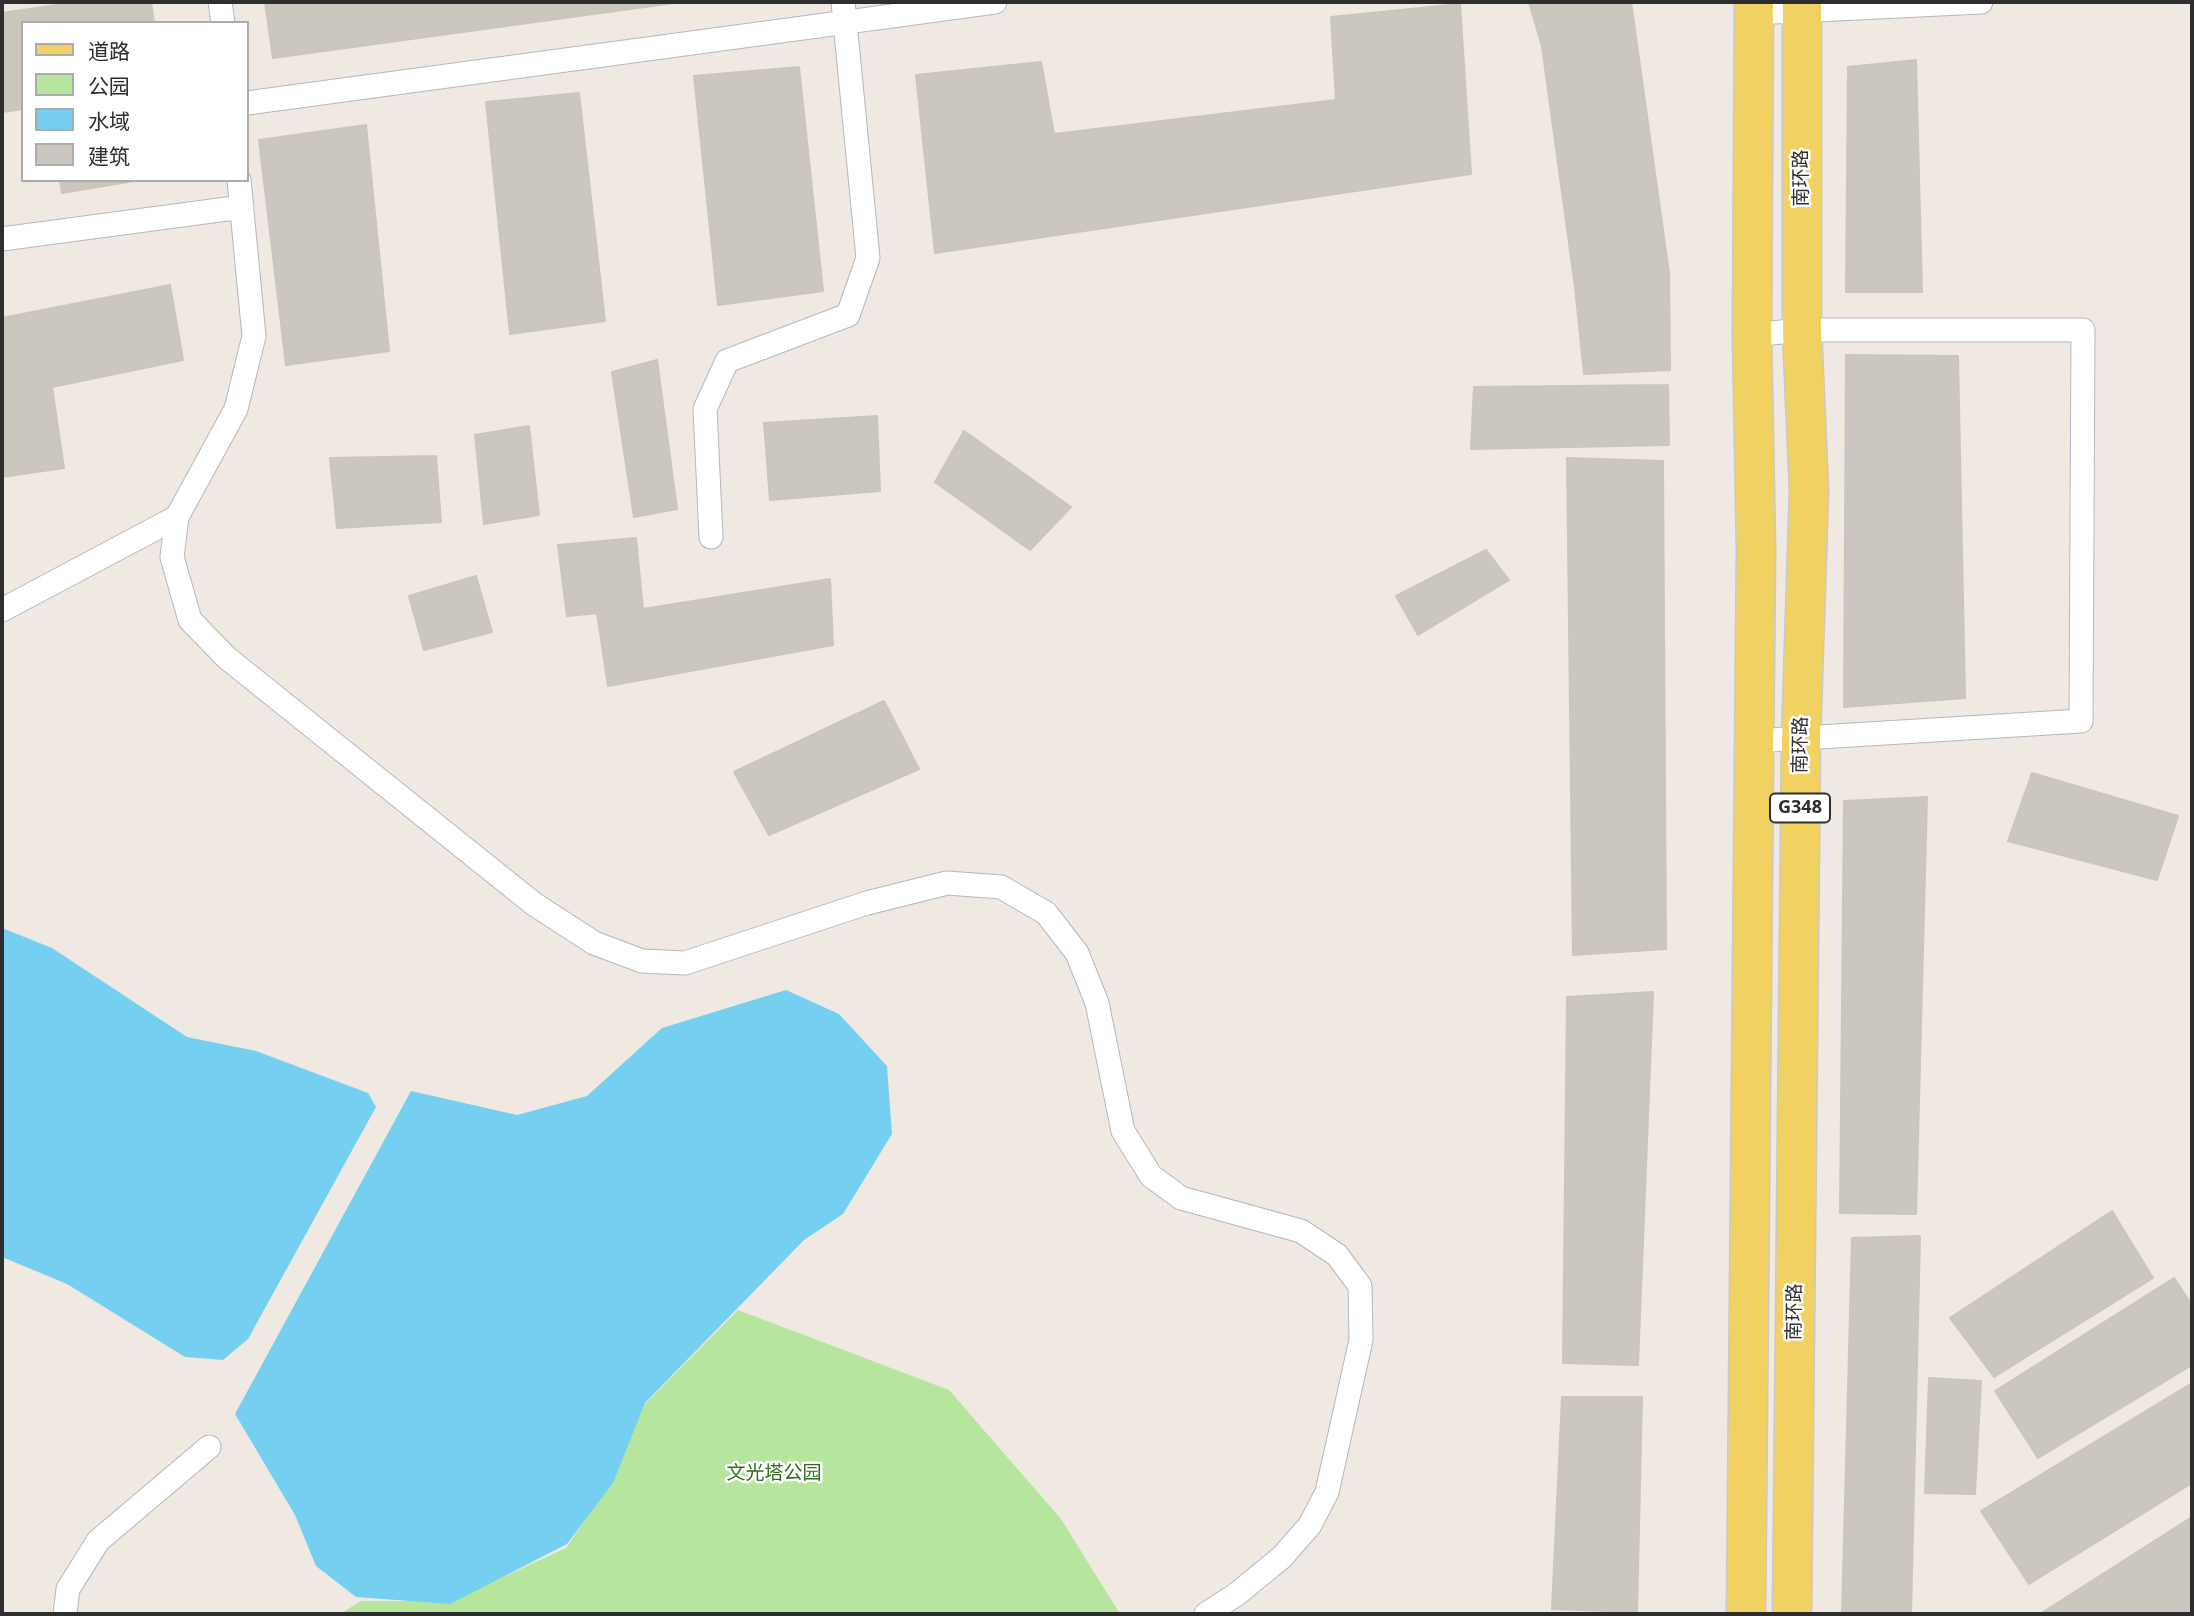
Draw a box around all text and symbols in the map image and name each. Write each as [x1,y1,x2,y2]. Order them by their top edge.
legend [21,21,248,182]
text: 道路 [88,37,130,65]
text: 公园 [88,72,130,100]
text: 水域 [88,107,130,135]
text: 建筑 [88,142,130,170]
street label: 南环路 [1791,150,1813,206]
street label: 南环路 [1789,716,1813,774]
road number: G348 [1770,794,1830,822]
street label: 南环路 [1783,1283,1807,1341]
park label: 文光塔公园 [727,1463,821,1485]

